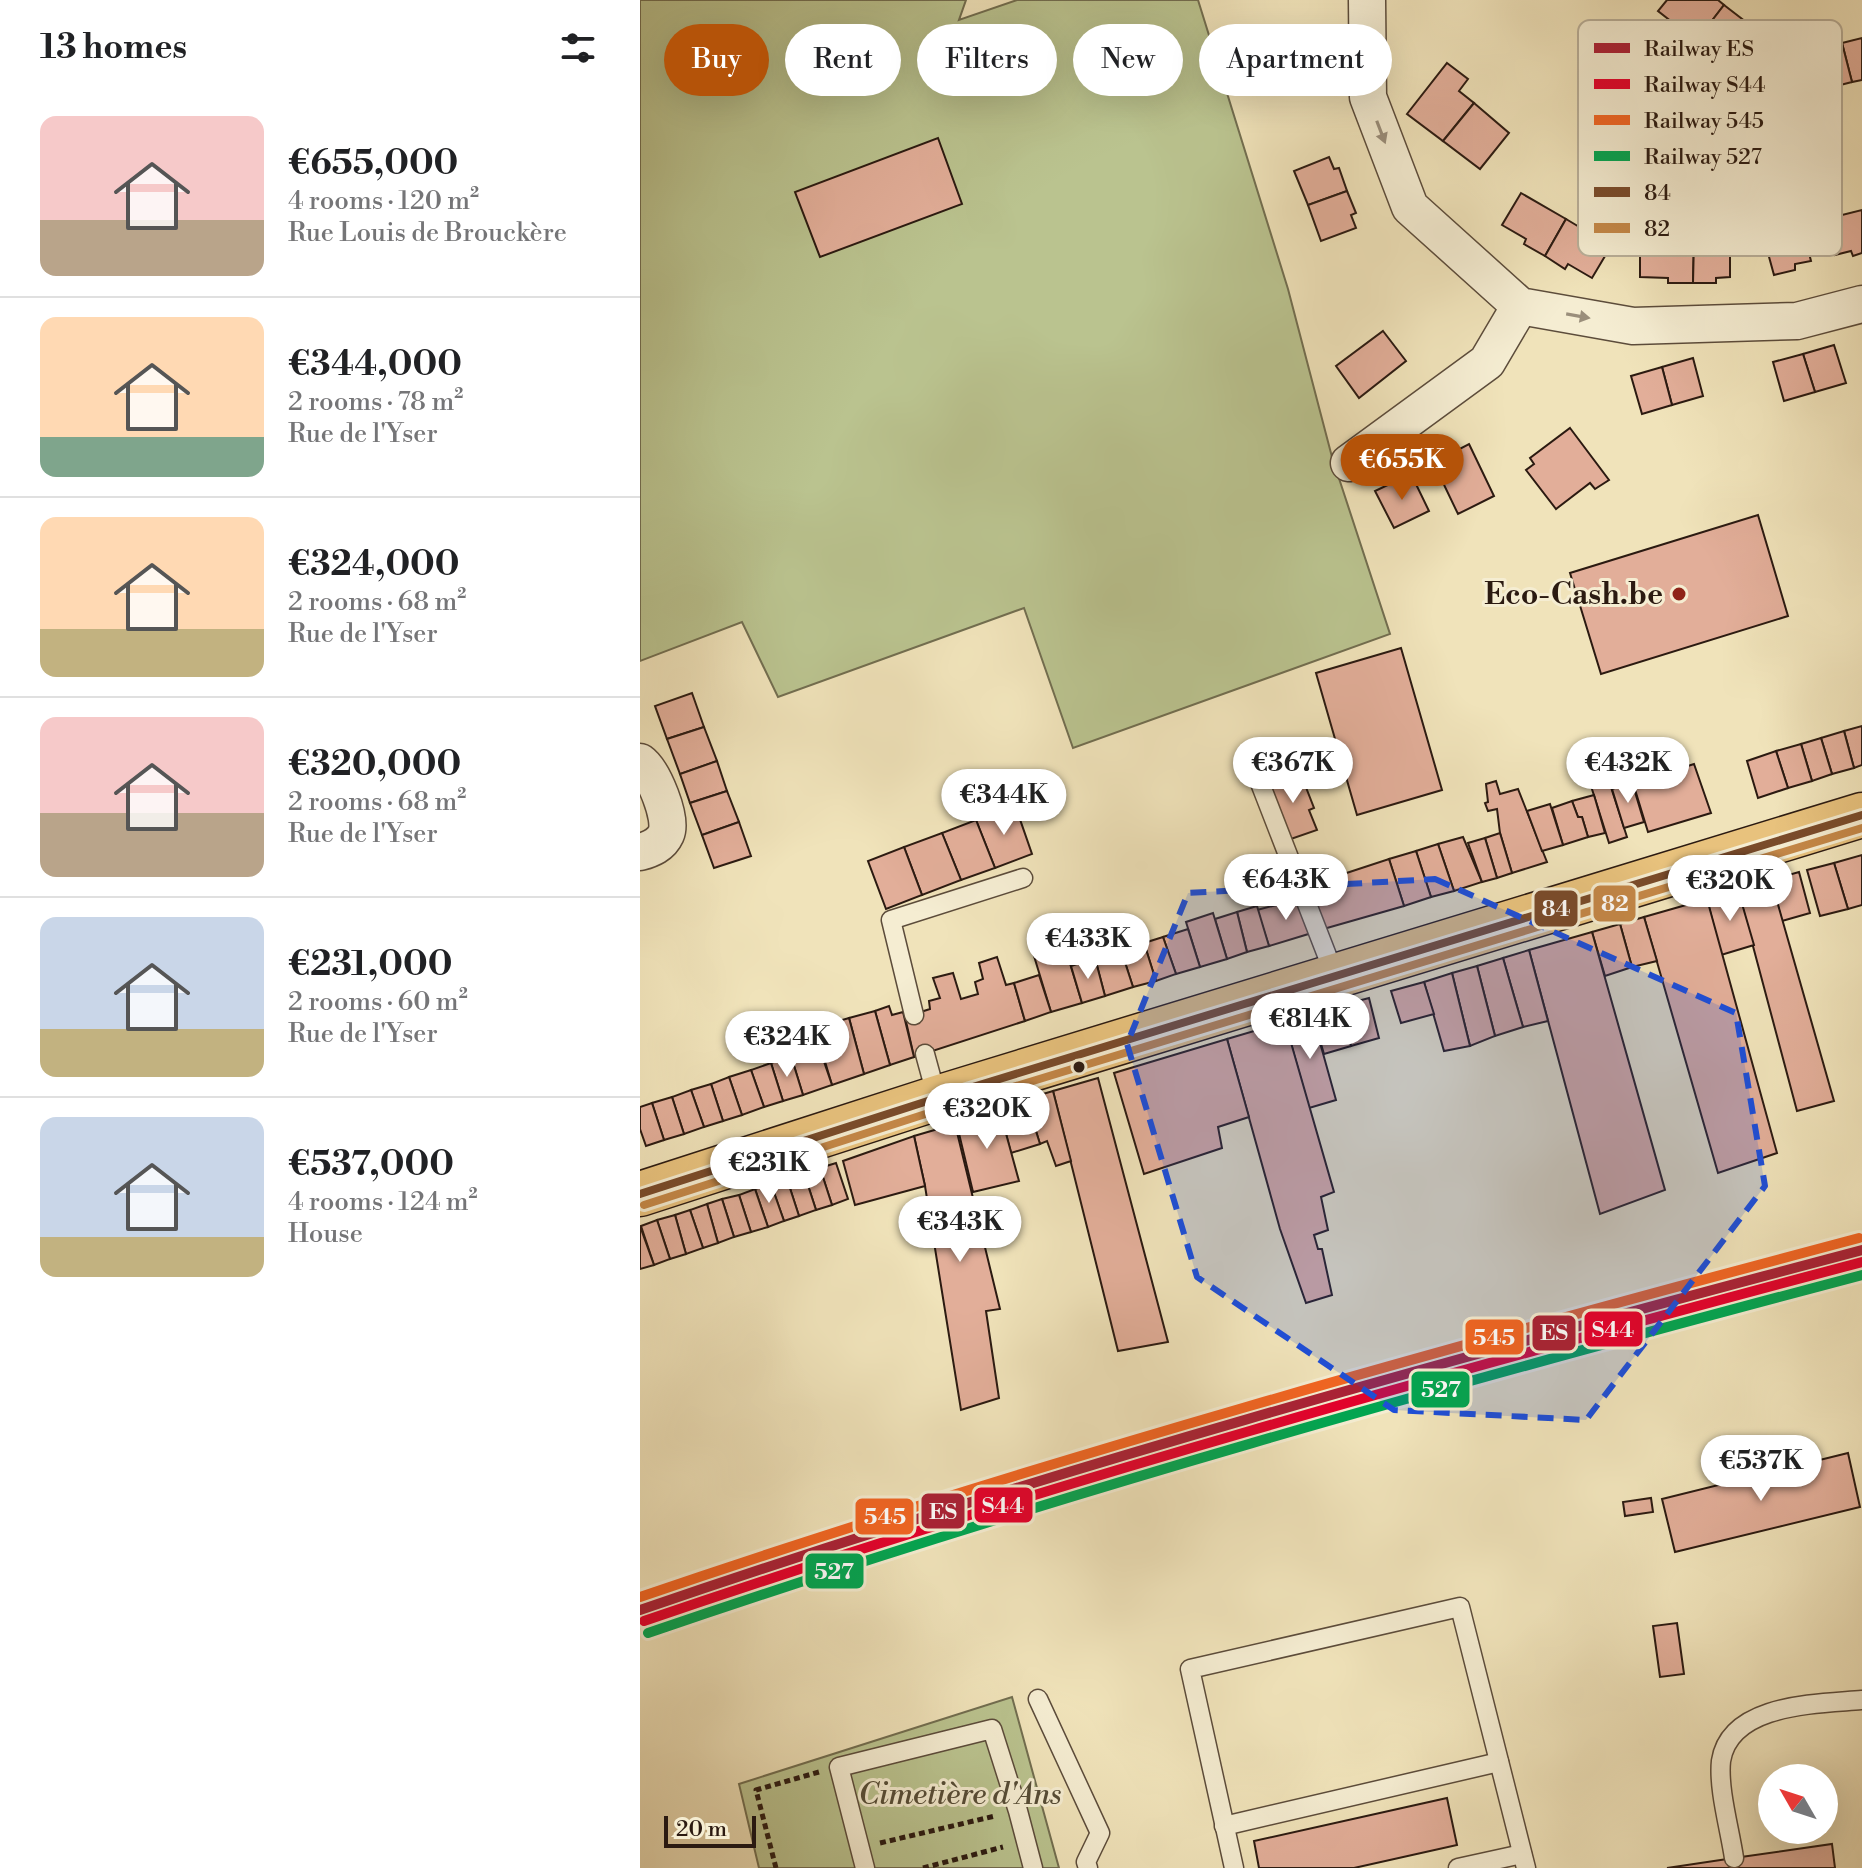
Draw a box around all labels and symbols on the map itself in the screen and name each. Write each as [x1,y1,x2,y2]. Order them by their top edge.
legend [1578,20,1842,256]
text: Railway ES [1644,36,1754,63]
text: Railway S44 [1644,72,1765,99]
text: Railway 545 [1644,108,1764,135]
one-way arrow [1375,120,1388,144]
text: Railway 527 [1644,144,1762,171]
text: 84 [1644,180,1671,207]
text: 82 [1644,216,1670,243]
one-way arrow [1566,311,1591,323]
pin: €655K [1346,434,1458,502]
place label: Eco-Cash.be [1484,576,1663,614]
marker: Eco-Cash.be [1670,585,1688,603]
pin: €367K [1237,737,1349,805]
pin: €432K [1572,737,1684,805]
pin: €344K [948,769,1060,837]
pin: €643K [1230,854,1342,922]
pin: €320K [1674,855,1786,923]
line badge: 82 [1592,884,1637,923]
line badge: 84 [1533,889,1579,928]
text: 82 [1601,891,1629,918]
text: 84 [1541,896,1571,923]
pin: €433K [1032,913,1144,981]
pin: €814K [1254,993,1366,1061]
pin: €324K [731,1011,843,1079]
unlabelled marker [1071,1059,1087,1075]
pin: €320K [931,1083,1043,1151]
pin: €231K [713,1137,825,1205]
pin: €343K [904,1196,1016,1264]
line badge: S44 [1583,1310,1644,1348]
line badge: ES [1531,1314,1577,1352]
text: S44 [1592,1317,1634,1344]
line badge: 545 [1464,1318,1525,1356]
text: ES [1540,1320,1568,1347]
text: 545 [1473,1325,1515,1352]
line badge: 527 [1410,1370,1471,1409]
text: 527 [1421,1377,1461,1404]
pin: €537K [1705,1435,1817,1503]
line badge: S44 [973,1486,1034,1524]
line badge: ES [920,1492,966,1530]
text: S44 [982,1493,1024,1520]
line badge: 545 [854,1497,915,1536]
text: ES [929,1499,957,1526]
text: 545 [864,1504,906,1531]
line badge: 527 [804,1552,865,1590]
text: 527 [814,1559,854,1586]
north arrow [1758,1764,1838,1844]
park label: Cimetière d'Ans [859,1776,1061,1814]
scale bar [664,1812,756,1848]

